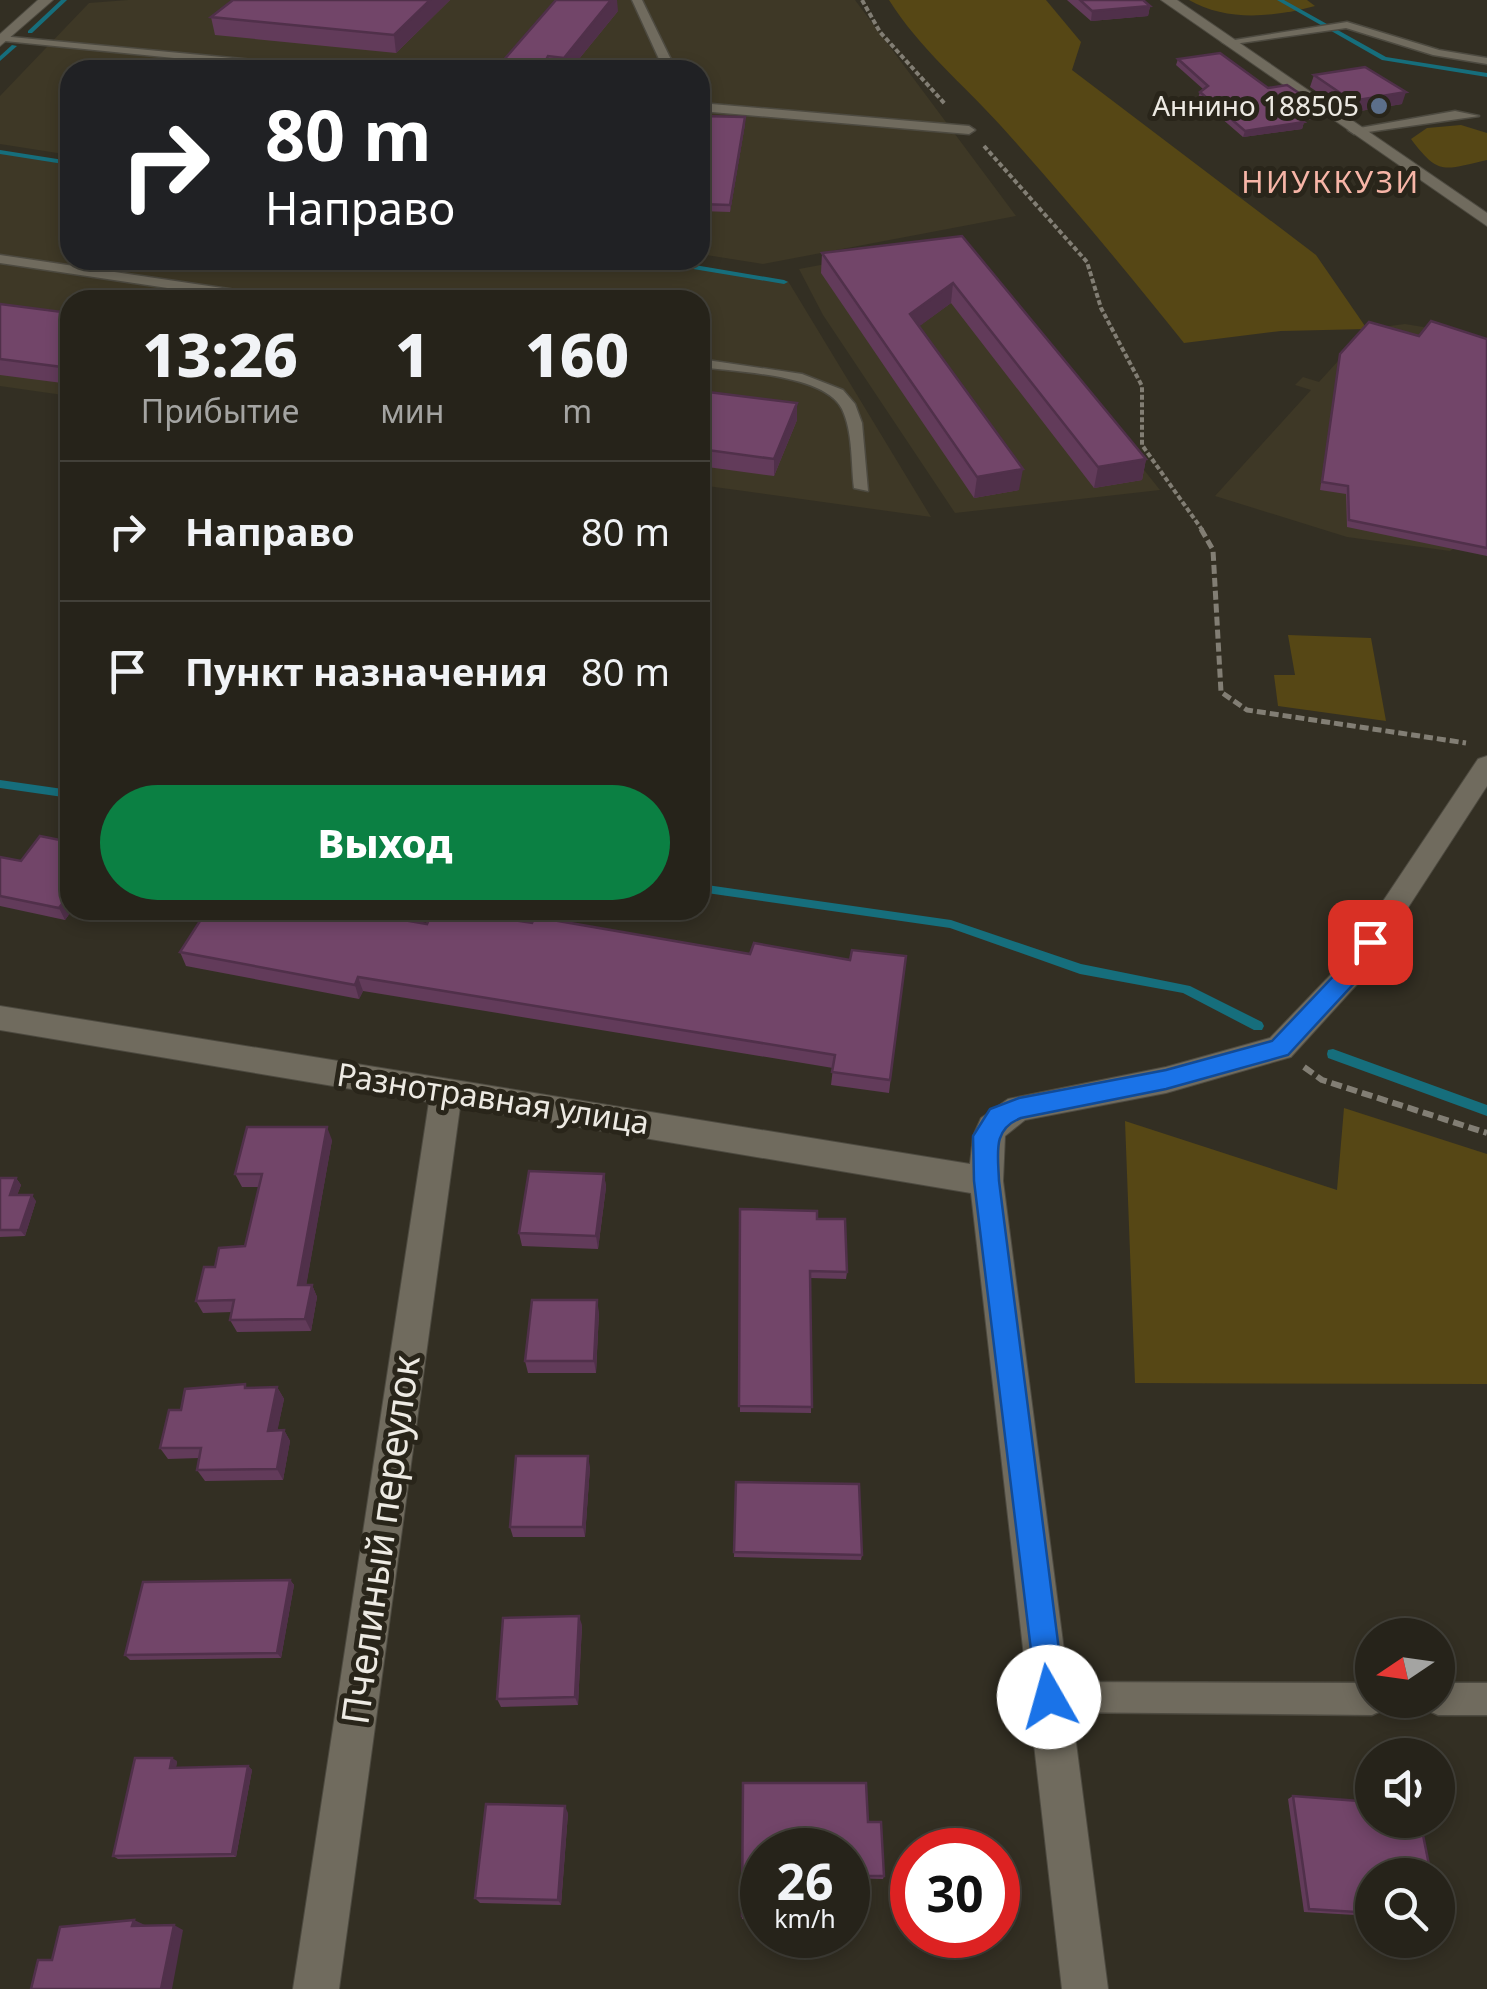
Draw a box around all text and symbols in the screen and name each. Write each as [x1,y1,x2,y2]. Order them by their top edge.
text: 80 m [265,86,432,182]
place label: Аннино 188505 [1152,86,1359,124]
marker: Аннино 188505 [1368,95,1390,117]
icon: right [100,100,230,230]
district label: НИУККУЗИ [1241,161,1421,202]
text: Направо [265,177,455,238]
text: 13:26 [142,313,298,395]
text: 1 [395,313,430,395]
text: 160 [525,313,629,395]
text: Прибытие [141,389,299,432]
text: мин [380,389,444,432]
text: m [562,389,592,432]
icon: right [100,504,155,559]
text: Направо [185,505,355,557]
text: 80 m [581,505,670,557]
icon: arrive [100,644,155,699]
text: Пункт назначения [185,645,548,697]
text: 80 m [581,645,670,697]
button: Выход [100,785,670,900]
pin [1328,900,1413,985]
icon: arrive [1343,915,1398,970]
street label: Разнотравная улица [334,1052,652,1143]
street label: Пчелиный переулок [327,1352,431,1728]
north arrow [1355,1618,1455,1718]
map controls [1355,1618,1455,1958]
position arrow [997,1645,1101,1749]
button: sound [1355,1738,1455,1838]
speed limit sign: 30 [890,1828,1020,1958]
text: 26 [776,1847,834,1915]
button: search [1355,1858,1455,1958]
text: km/h [774,1901,836,1935]

